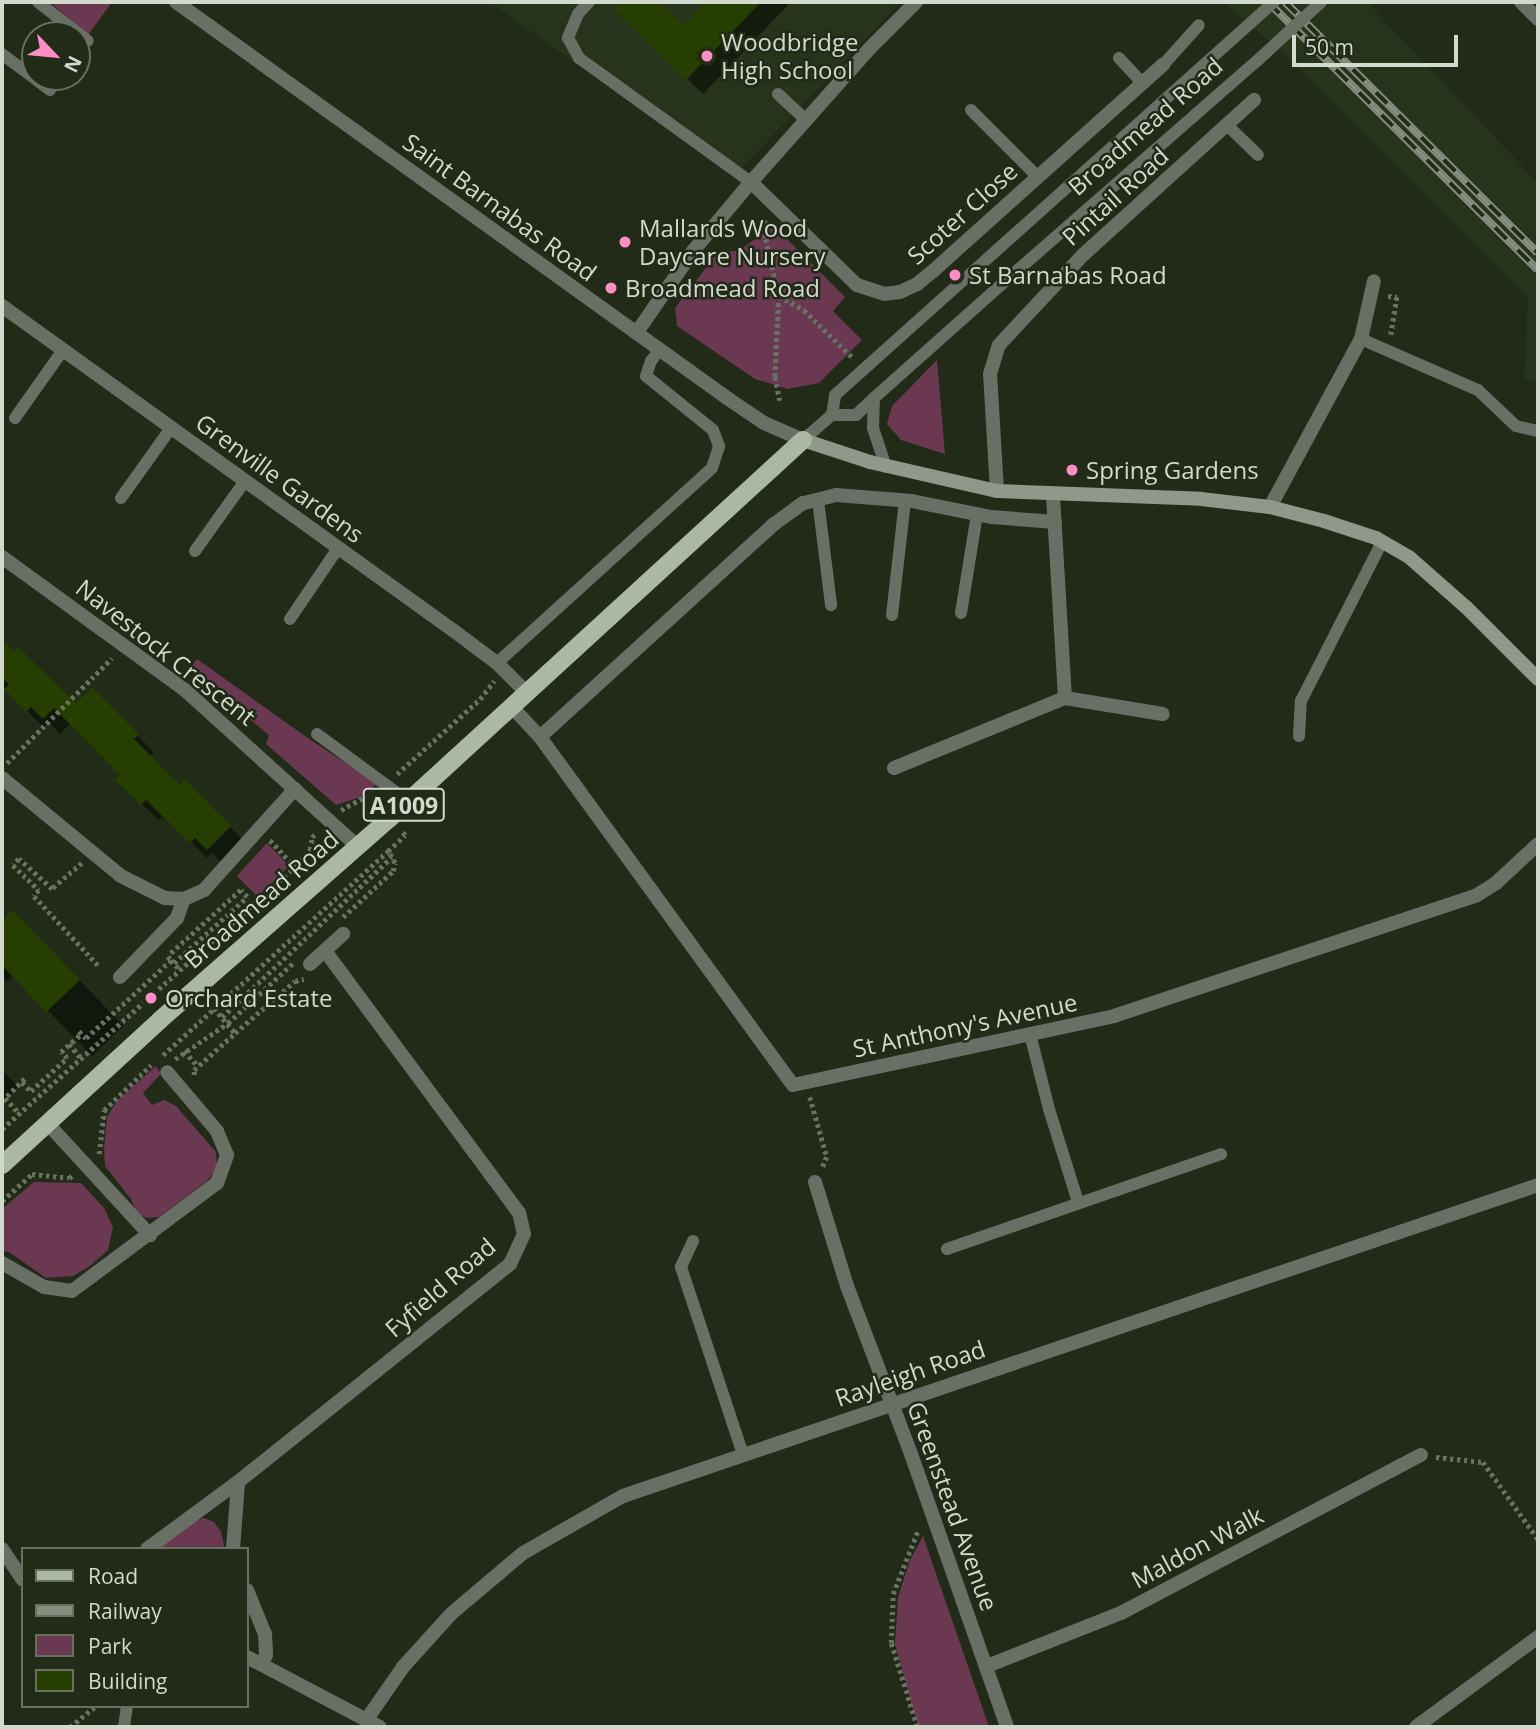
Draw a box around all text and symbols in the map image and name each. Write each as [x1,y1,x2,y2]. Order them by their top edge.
north arrow [21,21,91,91]
scale bar [1295,21,1461,65]
place label: Woodbridge High School [721,28,858,84]
text: 50 m [1305,33,1354,61]
marker: Woodbridge High School [699,48,715,64]
street label: Broadmead Road [1062,51,1228,201]
text: N [58,52,88,77]
street label: Saint Barnabas Road [398,127,602,287]
street label: Pintail Road [1056,141,1174,251]
street label: Scoter Close [901,156,1023,270]
place label: Mallards Wood Daycare Nursery [639,214,825,270]
marker: Mallards Wood Daycare Nursery [617,234,633,250]
place label: St Barnabas Road [969,261,1167,289]
marker: St Barnabas Road [947,267,963,283]
place label: Broadmead Road [625,274,820,302]
marker: Broadmead Road [603,280,619,296]
street label: Grenville Gardens [191,408,369,548]
place label: Spring Gardens [1086,456,1259,484]
marker: Spring Gardens [1064,462,1080,478]
street label: Navestock Crescent [71,573,261,731]
road number: A1009 [362,786,446,824]
street label: Broadmead Road [178,824,344,974]
place label: Orchard Estate [165,984,332,1012]
street label: St Anthony's Avenue [850,987,1080,1063]
marker: Orchard Estate [143,990,159,1006]
street label: Fyfield Road [379,1231,501,1343]
street label: Rayleigh Road [831,1334,989,1412]
street label: Greenstead Avenue [902,1398,1004,1614]
street label: Maldon Walk [1126,1500,1268,1594]
legend [21,1547,248,1708]
text: Road [88,1562,138,1590]
text: Railway [88,1597,162,1625]
text: Park [88,1632,132,1660]
text: Building [88,1667,167,1695]

